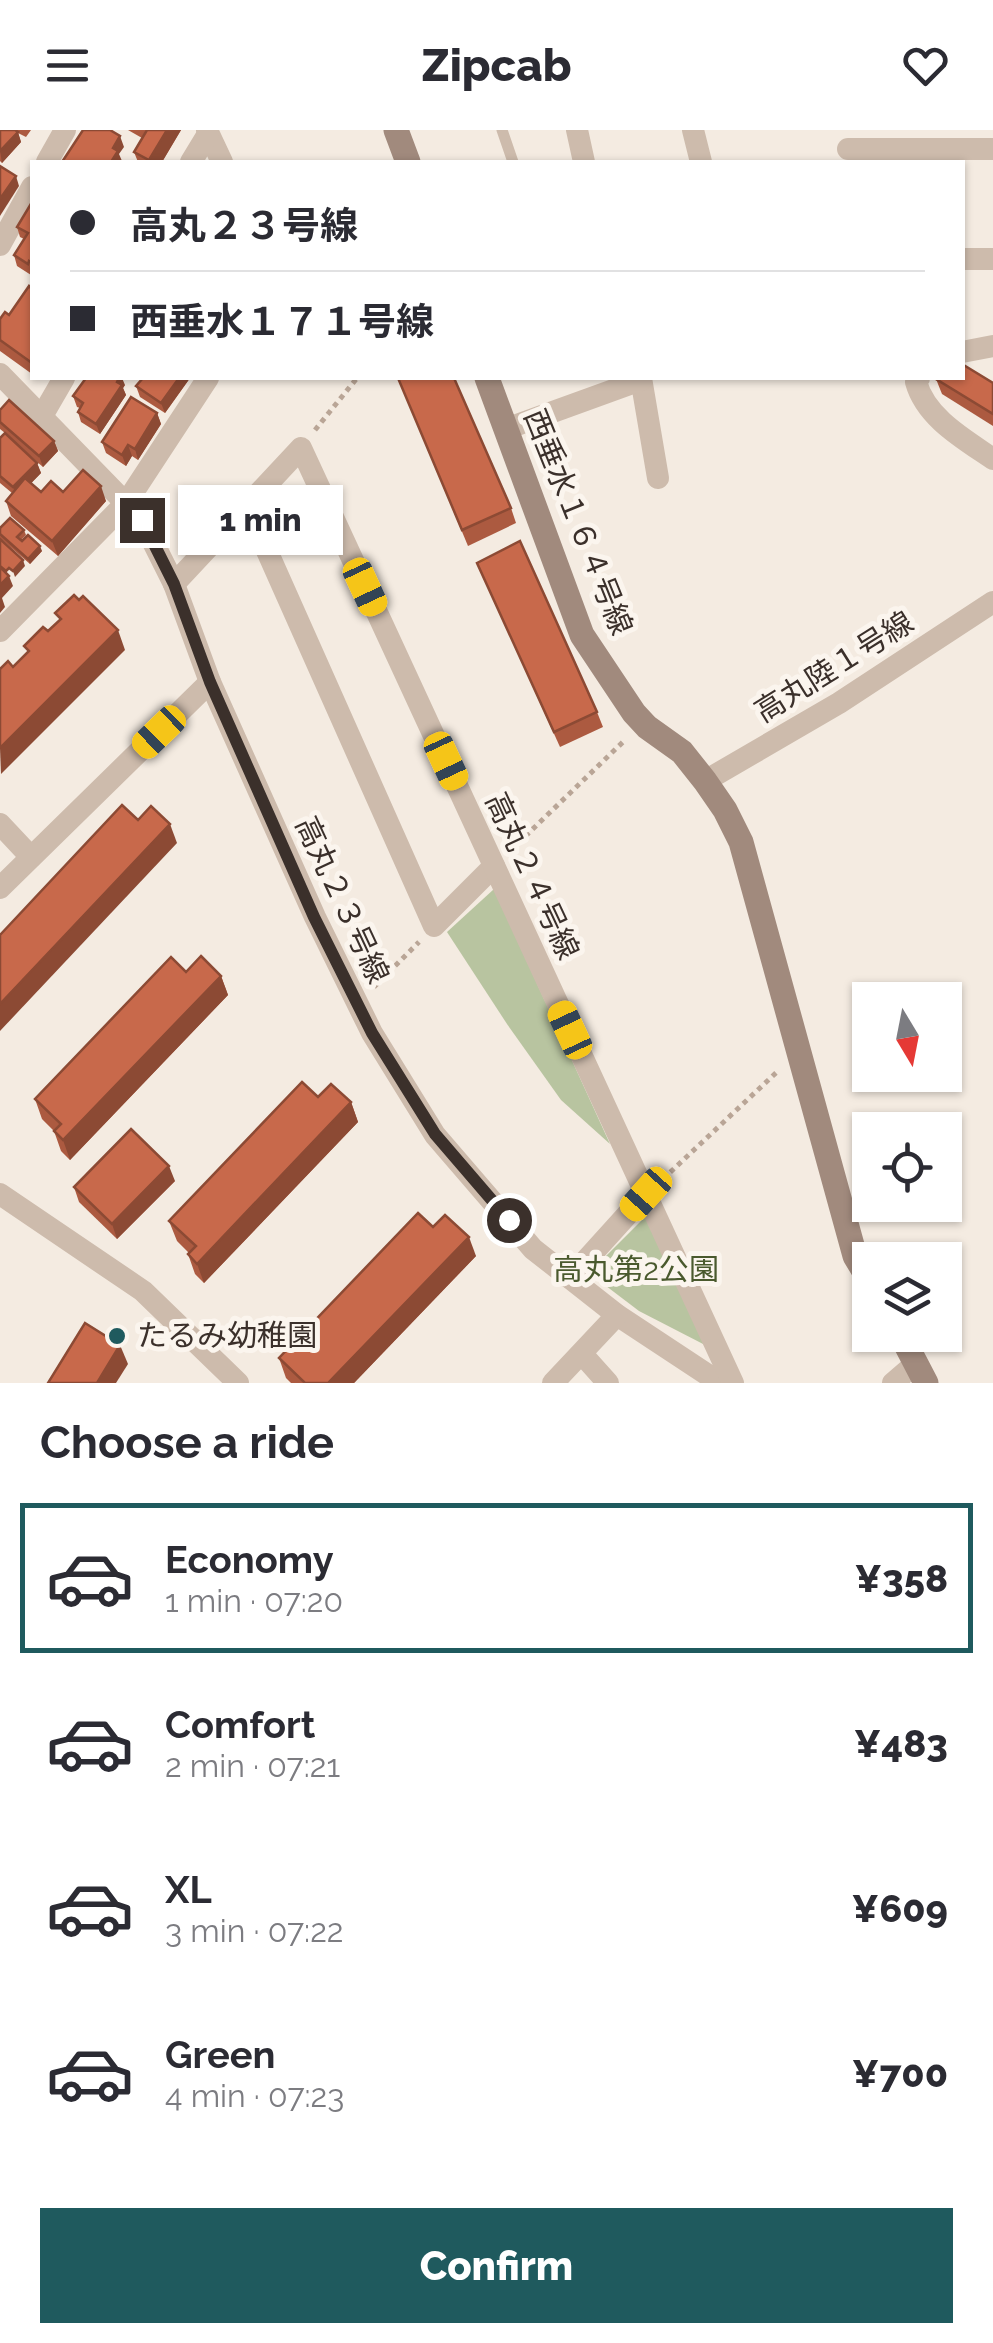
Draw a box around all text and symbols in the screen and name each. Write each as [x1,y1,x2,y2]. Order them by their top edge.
icon: menu [40,38,95,93]
icon: heart [898,38,953,93]
text: Zipcab [422,39,571,92]
text: 高丸２３号線 [130,203,358,248]
text: 西垂水１７１号線 [130,299,434,344]
street label: 西垂水１６４号線 [517,404,640,640]
callout: 1 min [177,485,342,555]
route end [120,498,165,543]
text: 1 min [219,501,302,538]
car [339,553,391,621]
street label: 高丸陸１号線 [748,604,919,729]
car [127,700,191,764]
car [420,727,472,795]
street label: 高丸２４号線 [479,787,586,965]
street label: 高丸２３号線 [289,811,396,989]
north arrow [852,982,962,1092]
map controls [852,982,962,1352]
car [544,996,596,1064]
button: locate [852,1112,962,1222]
car [615,1162,677,1226]
route start [487,1198,532,1243]
button: layers [852,1242,962,1352]
park label: 高丸第2公園 [553,1252,719,1287]
place label: たるみ幼稚園 [137,1318,317,1353]
marker: たるみ幼稚園 [106,1325,128,1347]
text: Choose a ride [40,1416,334,1469]
icon: car [45,1533,135,1623]
text: Economy [165,1537,334,1582]
text: ¥358 [855,1556,948,1601]
text: 1 min · 07:20 [165,1582,343,1619]
icon: car [45,1698,135,1788]
text: Comfort [165,1702,315,1747]
text: ¥483 [854,1721,948,1766]
text: 2 min · 07:21 [165,1747,340,1784]
icon: car [45,1863,135,1953]
text: XL [165,1867,212,1912]
text: ¥609 [852,1886,948,1931]
text: 3 min · 07:22 [165,1912,344,1949]
icon: car [45,2028,135,2118]
text: Green [165,2032,275,2077]
text: ¥700 [852,2051,948,2096]
text: 4 min · 07:23 [165,2077,344,2114]
button: Confirm [40,2208,953,2323]

